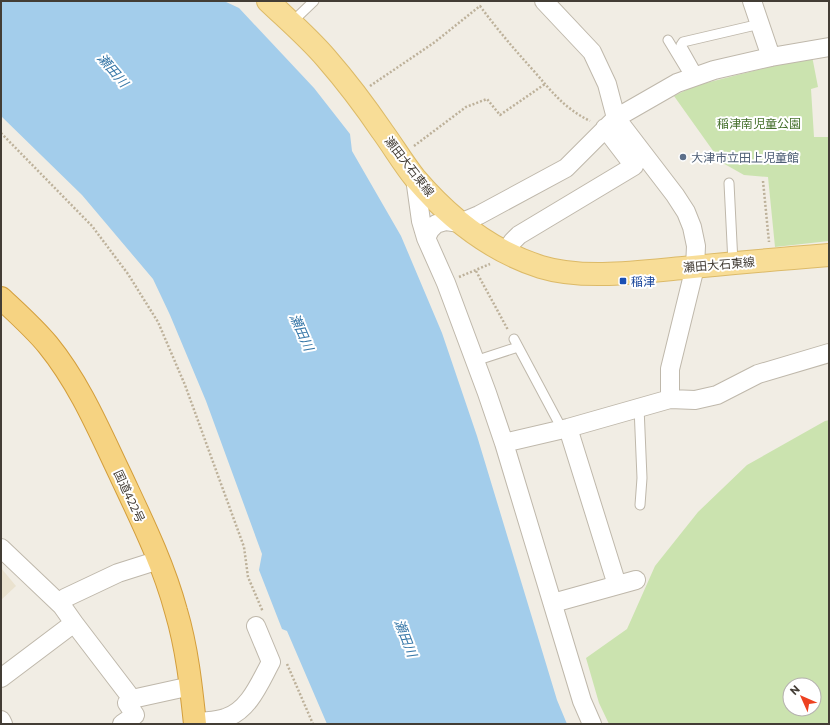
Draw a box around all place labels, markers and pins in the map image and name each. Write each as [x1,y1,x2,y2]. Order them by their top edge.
place label: 大津市立田上児童館 [691,150,799,164]
marker: 大津市立田上児童館 [678,152,688,162]
place label: 稲津 [631,274,655,288]
marker: 稲津 [618,276,628,286]

